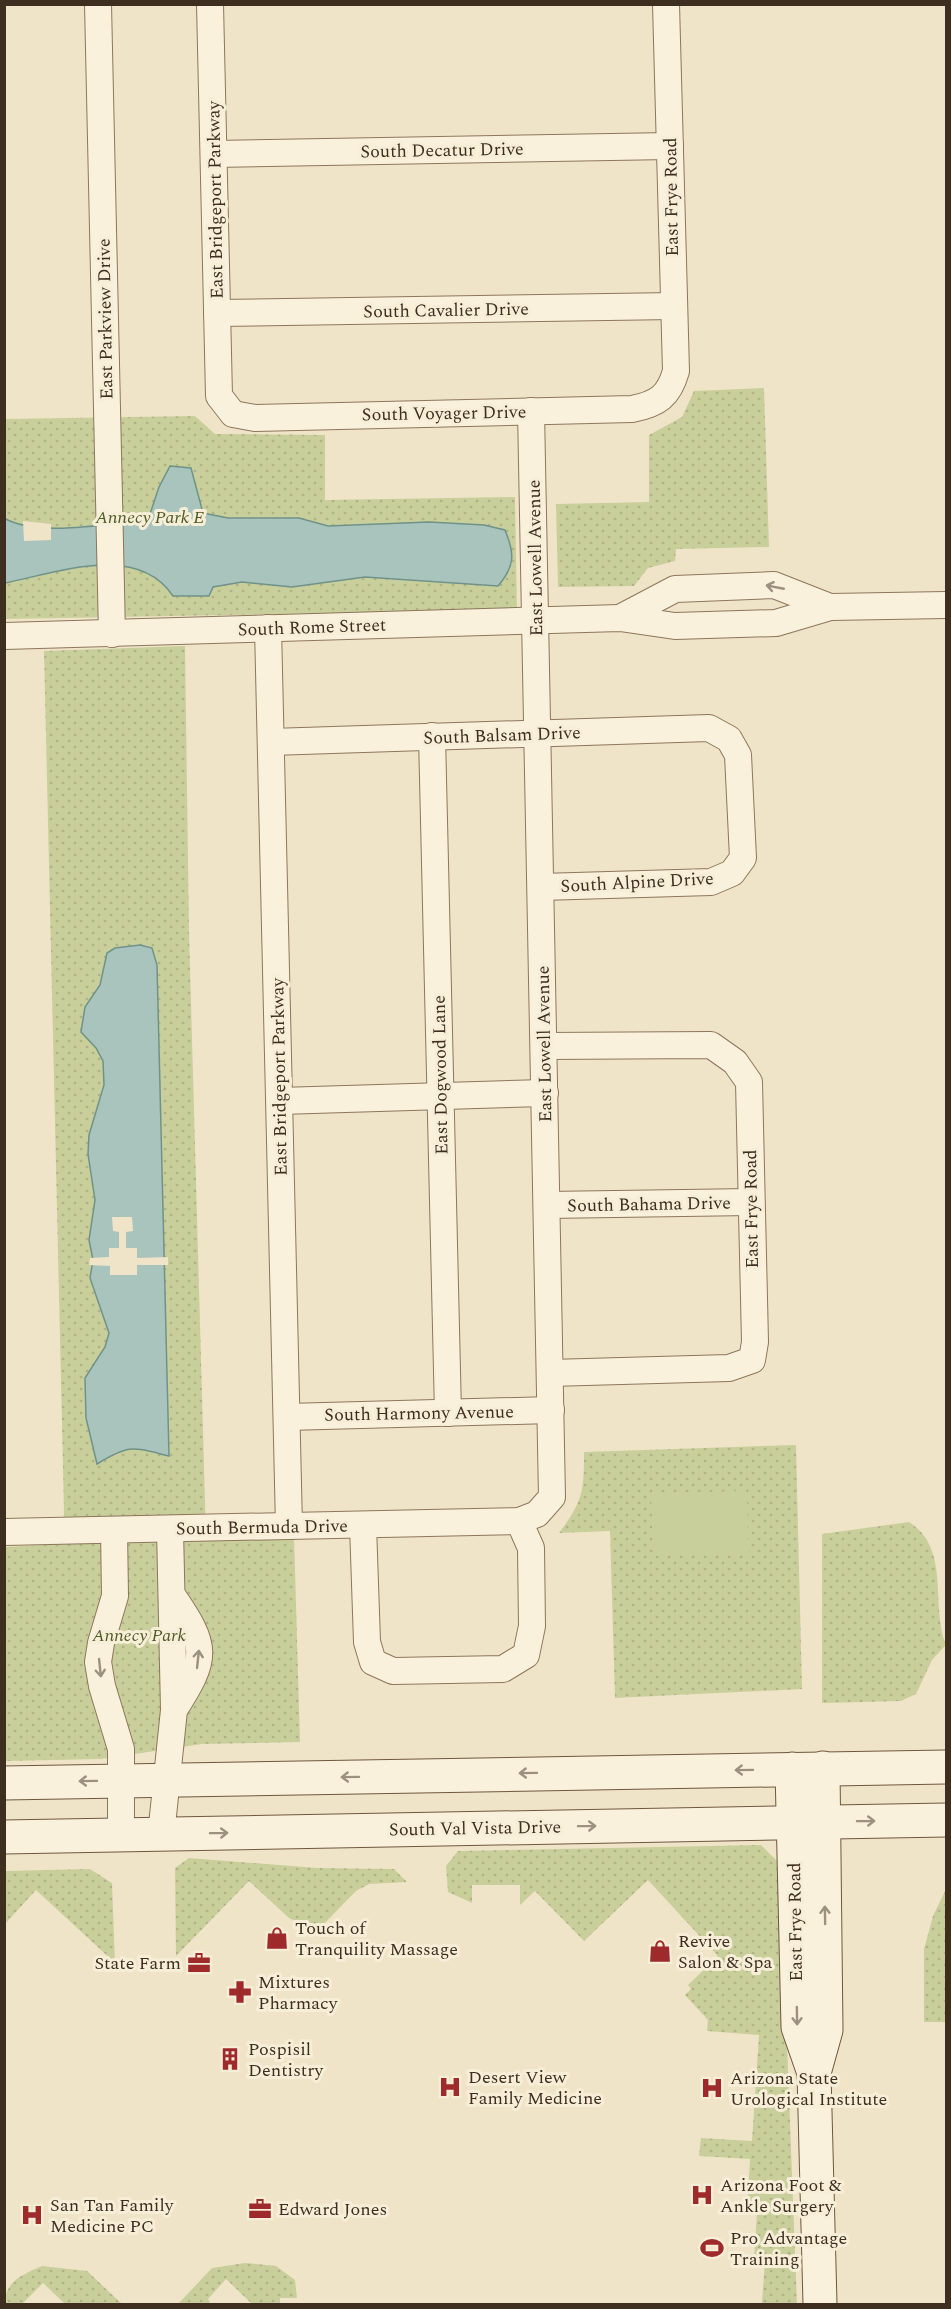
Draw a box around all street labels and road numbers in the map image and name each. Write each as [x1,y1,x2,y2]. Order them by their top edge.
street label: East Bridgeport Parkway [200,99,231,299]
street label: South Decatur Drive [360,136,524,165]
street label: East Frye Road [657,137,686,257]
street label: East Parkview Drive [91,238,120,400]
street label: South Cavalier Drive [363,296,529,325]
street label: South Voyager Drive [361,399,527,428]
street label: East Lowell Avenue [521,479,550,637]
street label: South Rome Street [237,611,387,644]
street label: South Balsam Drive [423,719,581,752]
street label: South Alpine Drive [560,865,714,900]
street label: East Lowell Avenue [530,965,559,1123]
street label: East Bridgeport Parkway [264,976,295,1176]
street label: East Dogwood Lane [426,995,455,1155]
street label: East Frye Road [737,1149,766,1269]
street label: South Bahama Drive [567,1190,731,1219]
street label: South Harmony Avenue [324,1398,514,1429]
street label: South Bermuda Drive [176,1513,348,1542]
street label: South Val Vista Drive [389,1813,561,1844]
street label: East Frye Road [781,1862,810,1982]

